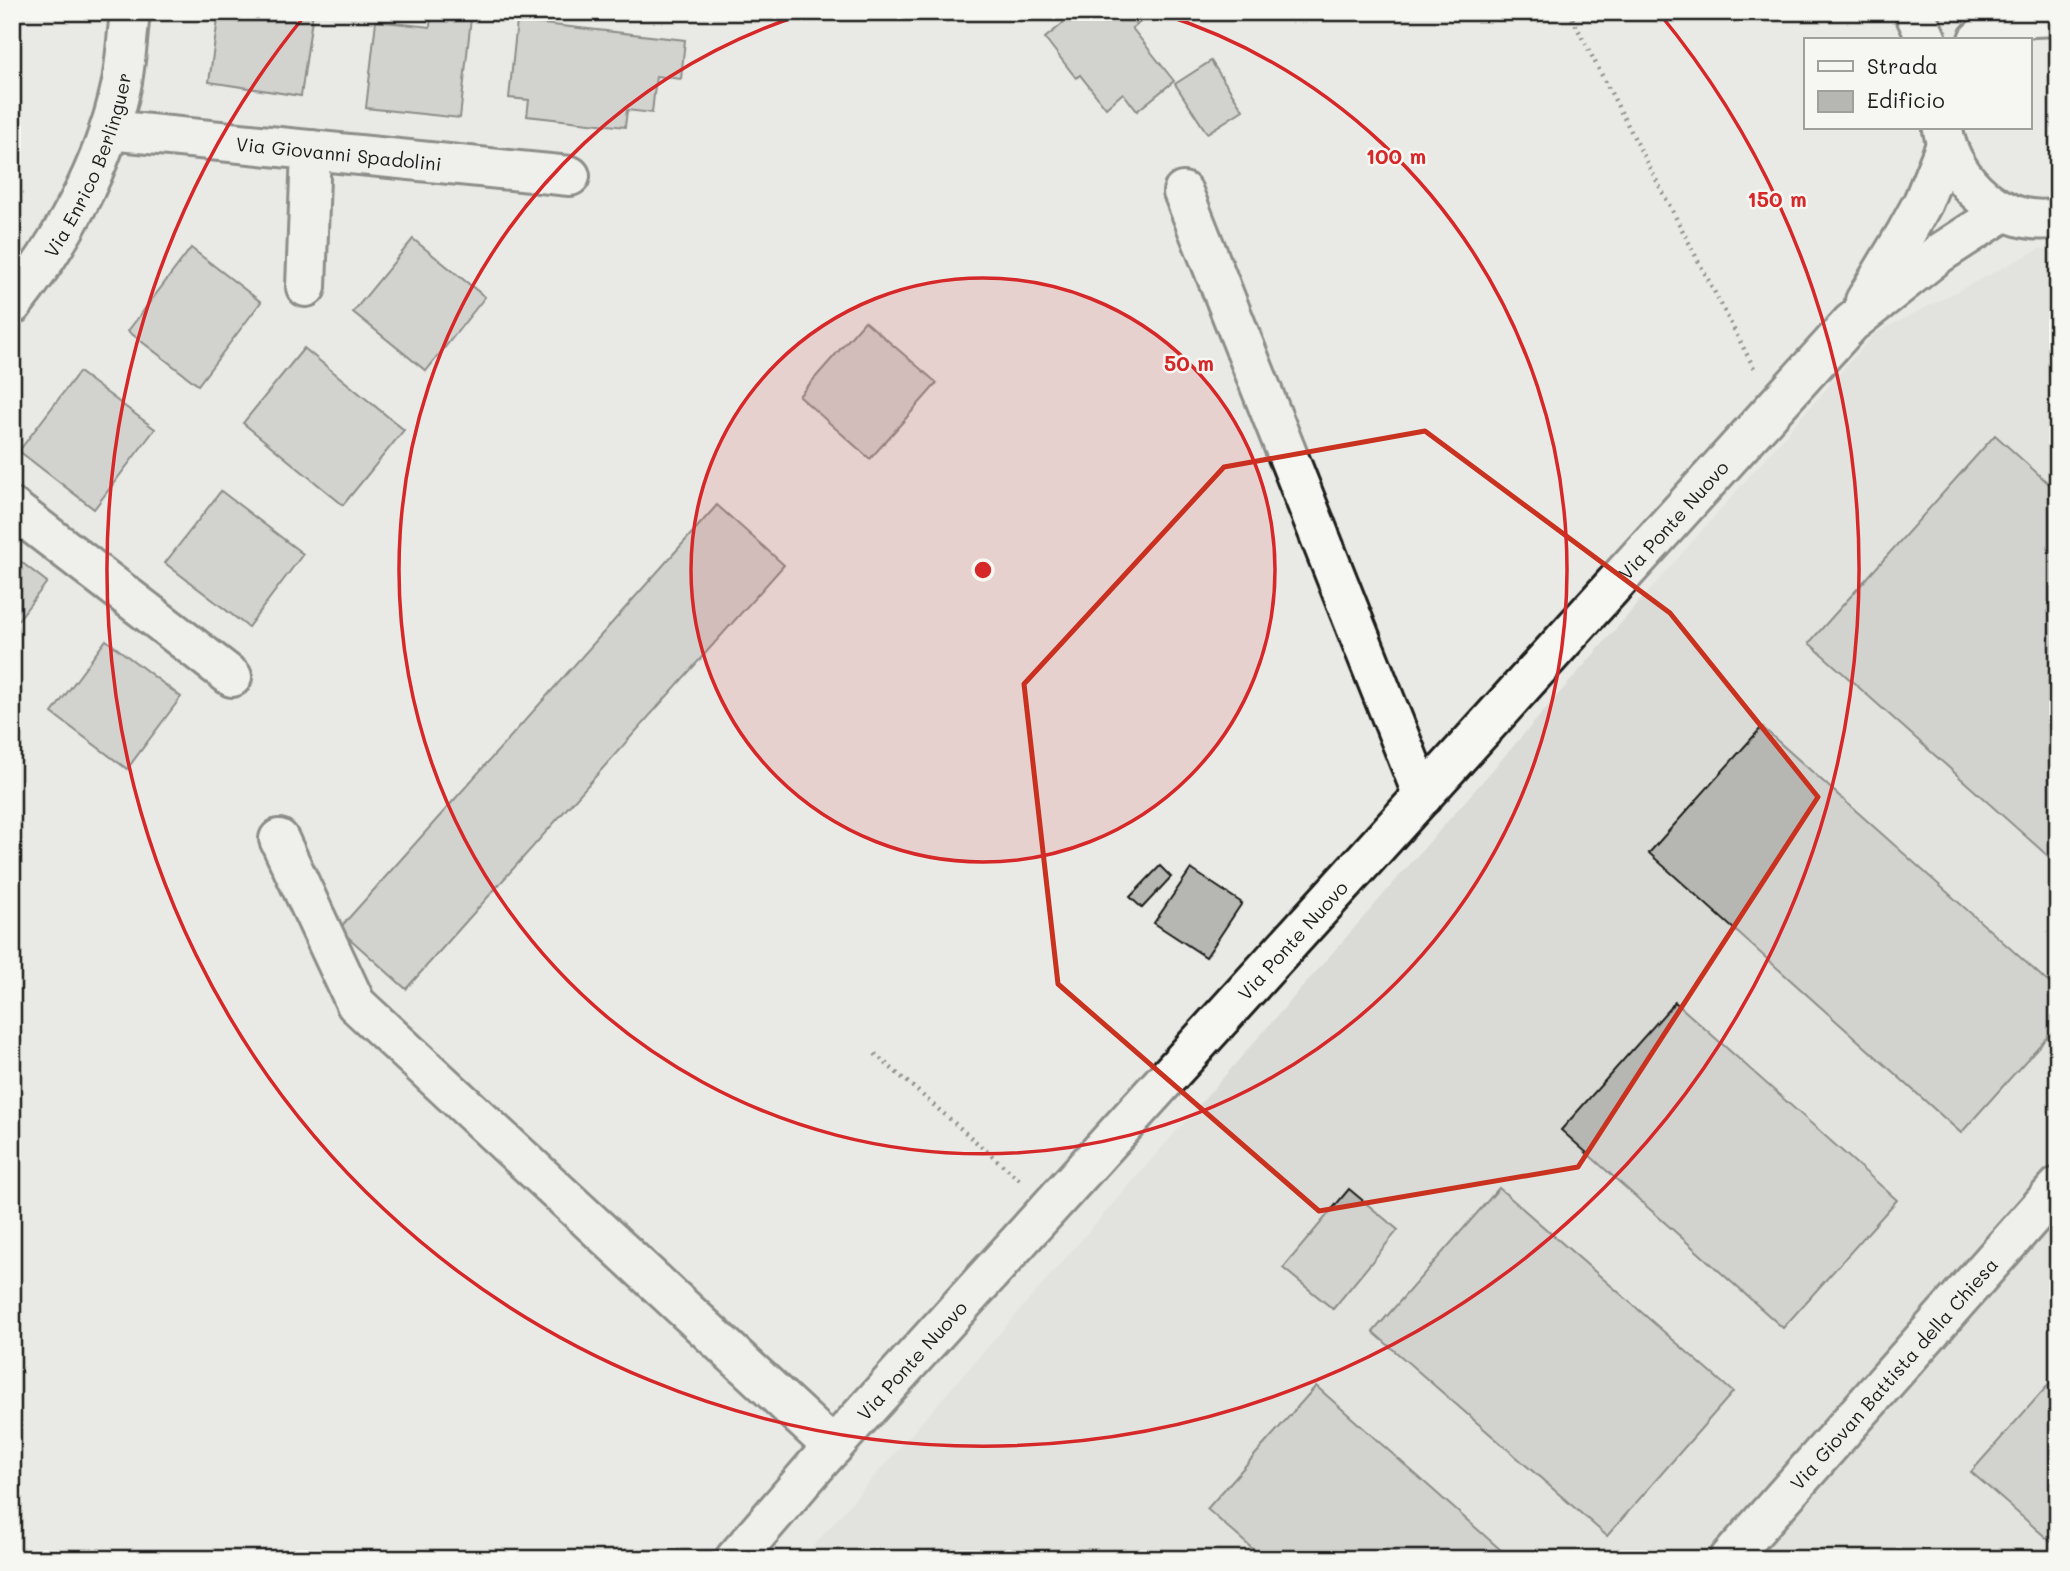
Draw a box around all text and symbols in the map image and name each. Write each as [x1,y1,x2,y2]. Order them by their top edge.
legend [1804,38,2032,130]
text: Strada [1867,52,1938,79]
street label: Via Enrico Berlinguer [38,71,136,262]
text: Edificio [1867,86,1945,113]
street label: Via Giovanni Spadolini [235,130,443,176]
text: 100 m [1366,142,1426,169]
text: 150 m [1747,185,1807,212]
text: 50 m [1164,349,1214,376]
street label: Via Ponte Nuovo [1612,455,1733,585]
centre of rings [971,558,995,582]
street label: Via Ponte Nuovo [1232,875,1353,1005]
street label: Via Giovan Battista della Chiesa [1784,1252,2003,1495]
street label: Via Ponte Nuovo [851,1295,972,1425]

